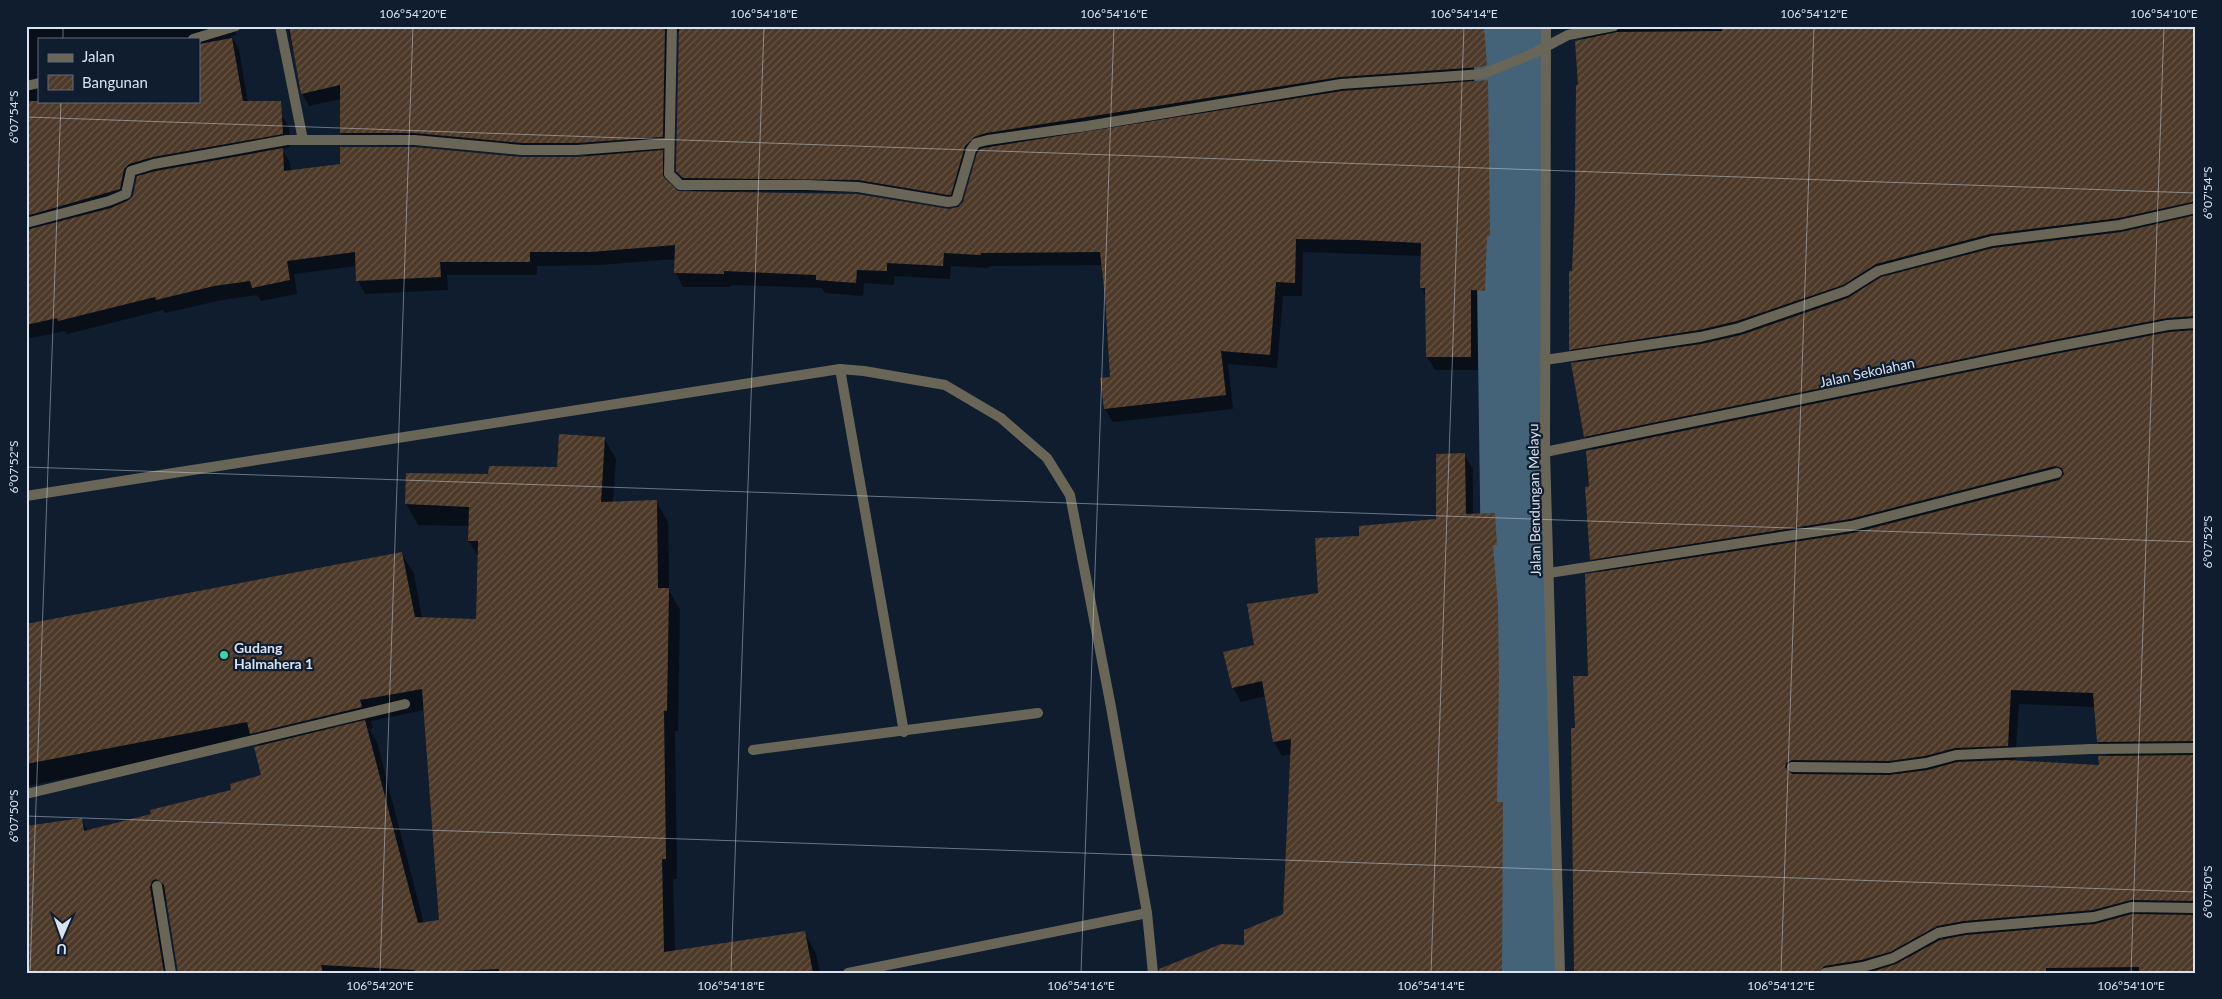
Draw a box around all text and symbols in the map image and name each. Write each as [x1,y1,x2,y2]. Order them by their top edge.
text: 106°54'20"E [379,6,447,21]
text: 106°54'18"E [730,6,798,21]
text: 106°54'16"E [1080,6,1148,21]
text: 106°54'14"E [1430,6,1498,21]
text: 106°54'12"E [1780,6,1848,21]
text: 106°54'10"E [2130,6,2198,21]
legend [38,38,200,102]
text: Jalan [82,47,115,65]
text: Bangunan [82,73,148,91]
text: 6°07'54"S [6,90,21,144]
text: 6°07'54"S [2200,166,2215,220]
street label: Jalan Sekolahan [1818,354,1916,390]
street label: Jalan Bendungan Melayu [1524,423,1544,577]
text: 6°07'52"S [6,440,21,494]
text: 6°07'52"S [2200,515,2215,569]
place label: Gudang Halmahera 1 [234,639,313,672]
marker: Gudang Halmahera 1 [218,649,230,661]
text: 6°07'50"S [6,789,21,843]
text: 6°07'50"S [2200,865,2215,919]
north arrow [38,912,88,962]
text: U [56,941,67,958]
text: 106°54'20"E [346,978,414,993]
text: 106°54'18"E [697,978,765,993]
text: 106°54'16"E [1047,978,1115,993]
text: 106°54'14"E [1397,978,1465,993]
text: 106°54'12"E [1747,978,1815,993]
text: 106°54'10"E [2097,978,2165,993]

